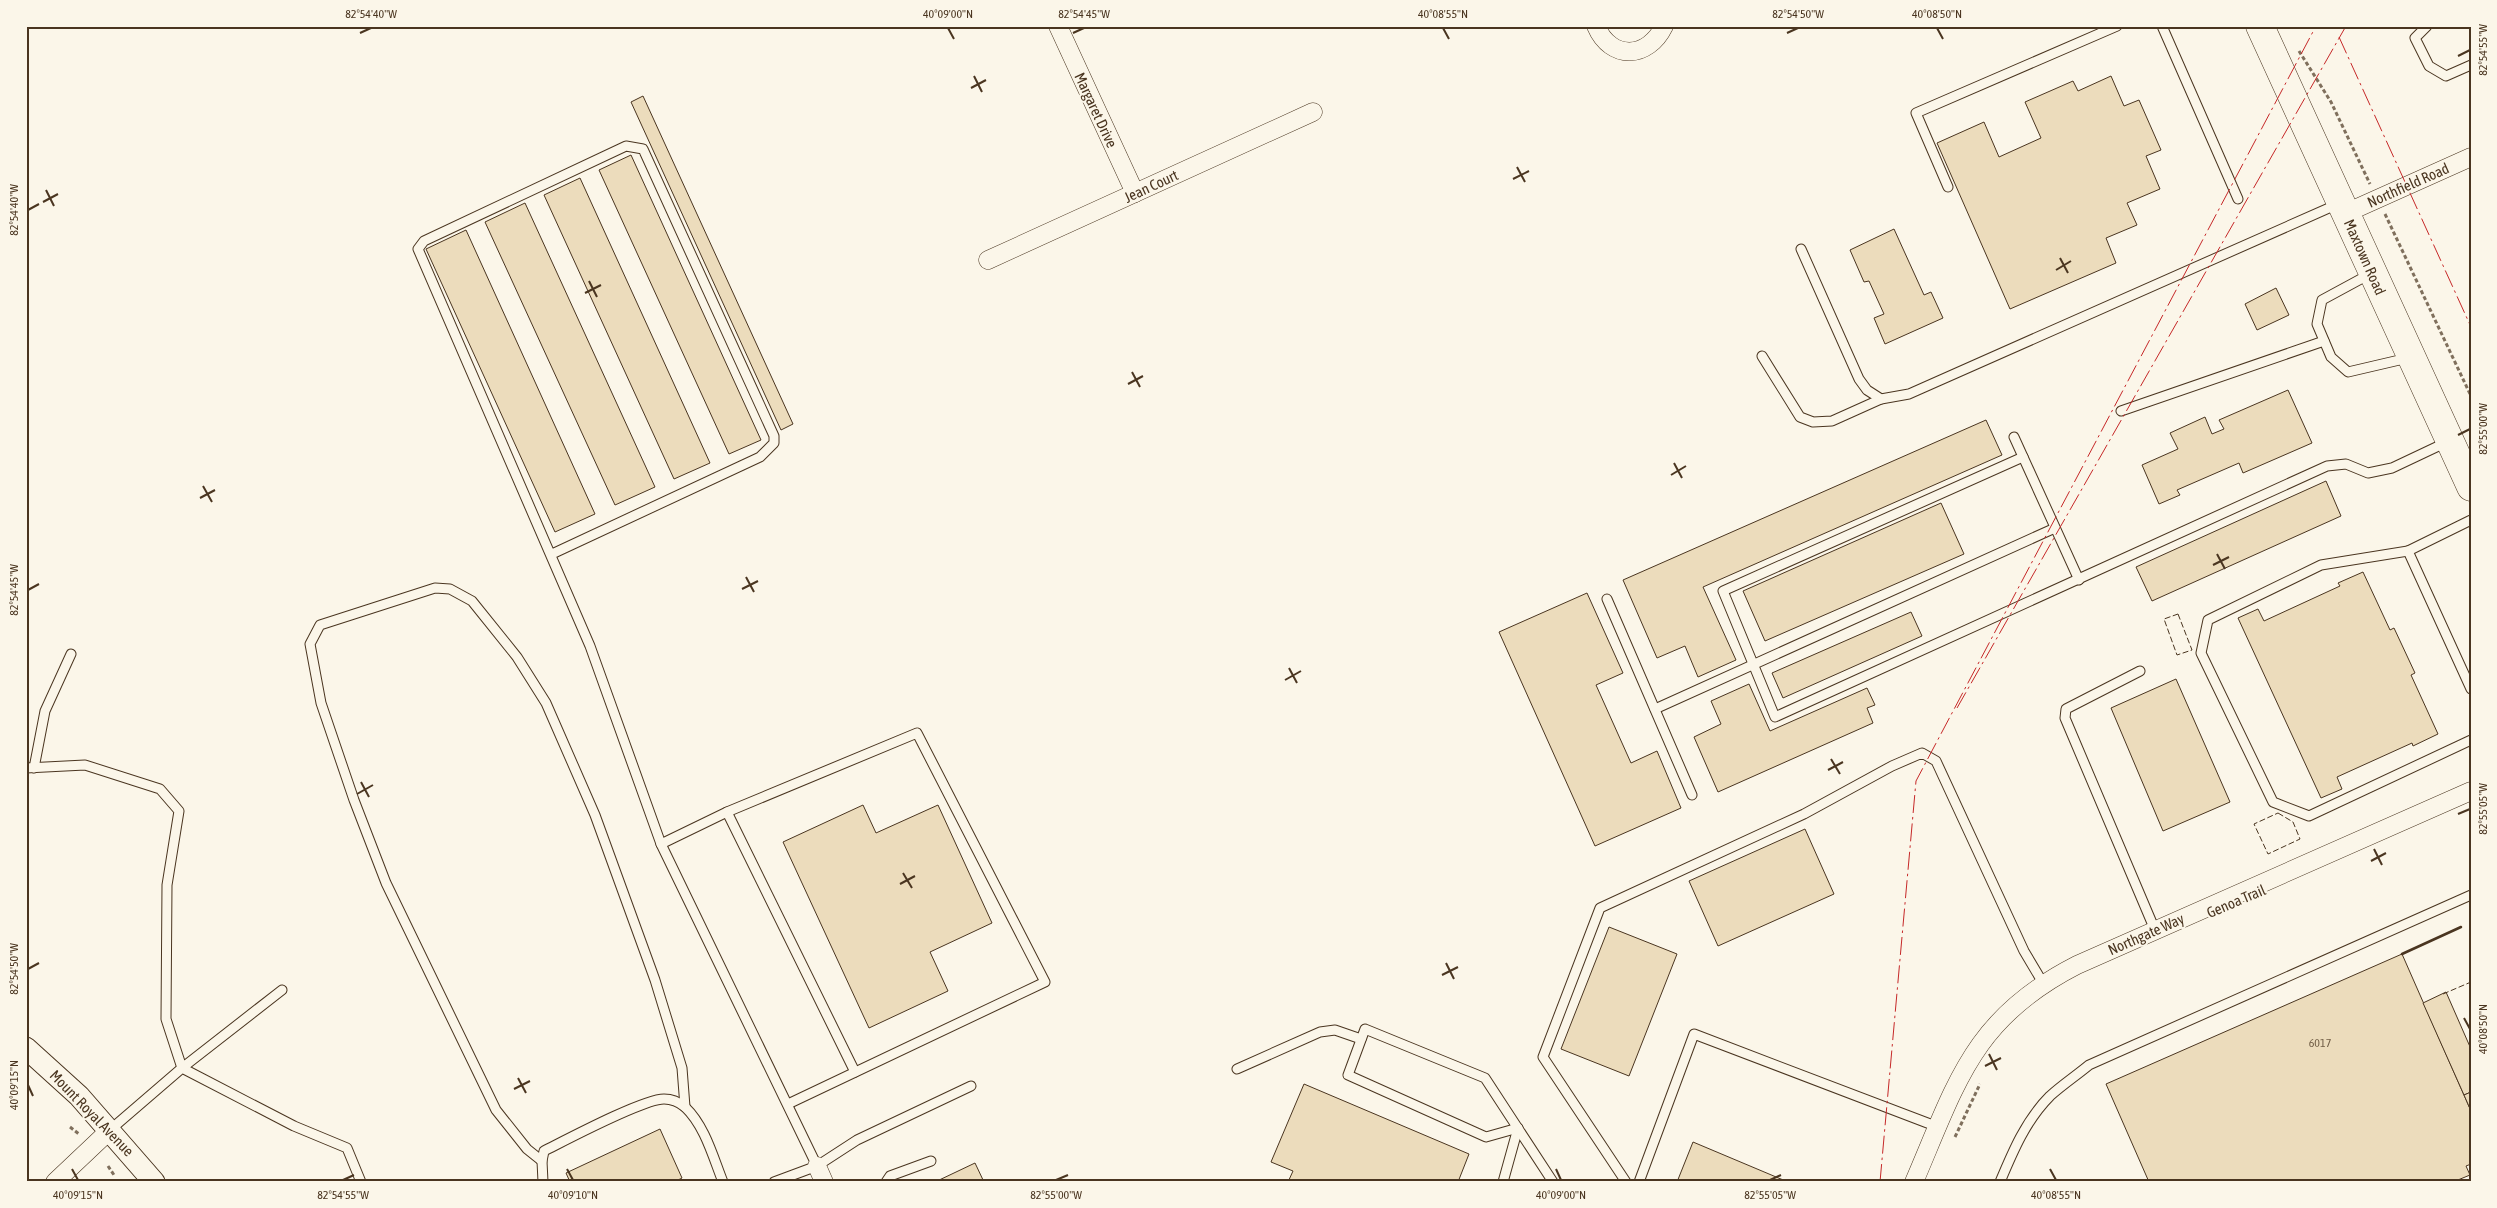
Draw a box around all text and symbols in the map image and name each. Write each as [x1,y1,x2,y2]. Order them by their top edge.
text: 82°54'40"W [345,7,397,21]
text: 40°09'00"N [923,7,973,21]
text: 82°54'45"W [1058,7,1110,21]
text: 40°08'55"N [1418,7,1468,21]
text: 82°54'50"W [1772,7,1824,21]
text: 40°08'50"N [1912,7,1962,21]
text: 82°54'55"W [2476,24,2490,76]
street label: Margaret Drive [1071,70,1121,150]
street label: Northfield Road [2364,159,2452,211]
street label: Jean Court [1121,166,1181,206]
text: 82°54'40"W [7,184,21,236]
street label: Maxtown Road [2341,217,2389,297]
text: 82°55'00"W [2476,403,2490,455]
text: 82°54'45"W [7,564,21,616]
text: 82°55'05"W [2476,783,2490,835]
street label: Genoa Trail [2204,881,2268,921]
street label: Northgate Way [2105,910,2187,958]
text: 82°54'50"W [7,943,21,995]
text: 40°08'50"N [2476,1004,2490,1054]
house number: 6017 [2309,1036,2332,1050]
text: 40°09'15"N [7,1060,21,1110]
street label: Mount Royal Avenue [47,1066,137,1160]
text: 40°09'15"N [53,1188,103,1202]
text: 82°54'55"W [317,1188,369,1202]
text: 40°09'10"N [548,1188,598,1202]
text: 82°55'00"W [1030,1188,1082,1202]
text: 40°09'00"N [1536,1188,1586,1202]
text: 82°55'05"W [1744,1188,1796,1202]
text: 40°08'55"N [2031,1188,2081,1202]

